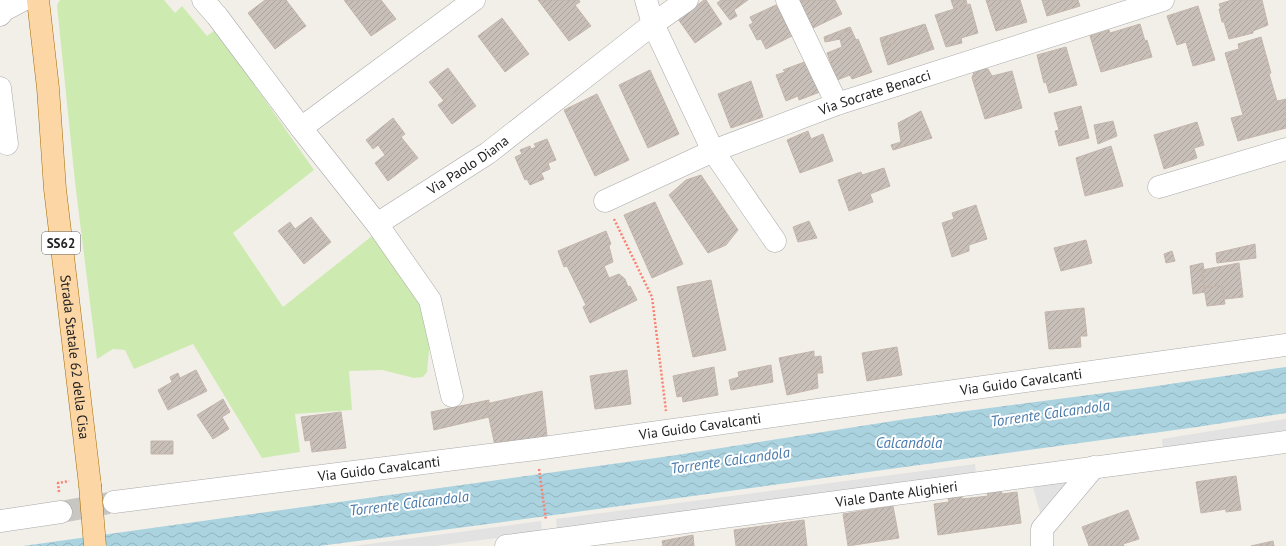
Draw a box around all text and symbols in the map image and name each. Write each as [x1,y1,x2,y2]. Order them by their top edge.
street label: Via Socrate Benacci [815,66,933,120]
street label: Via Paolo Diana [423,131,512,199]
road number: SS62 [42,232,80,254]
street label: Strada Statale 62 della Cisa [56,274,94,440]
street label: Via Guido Cavalcanti [958,364,1083,399]
water label: Torrente Calcandola [989,395,1112,431]
street label: Via Guido Cavalcanti [637,409,762,444]
water label: Calcandola [876,433,943,452]
water label: Torrente Calcandola [669,442,792,478]
street label: Via Guido Cavalcanti [316,452,441,485]
street label: Viale Dante Alighieri [833,477,959,511]
water label: Torrente Calcandola [348,486,471,520]

